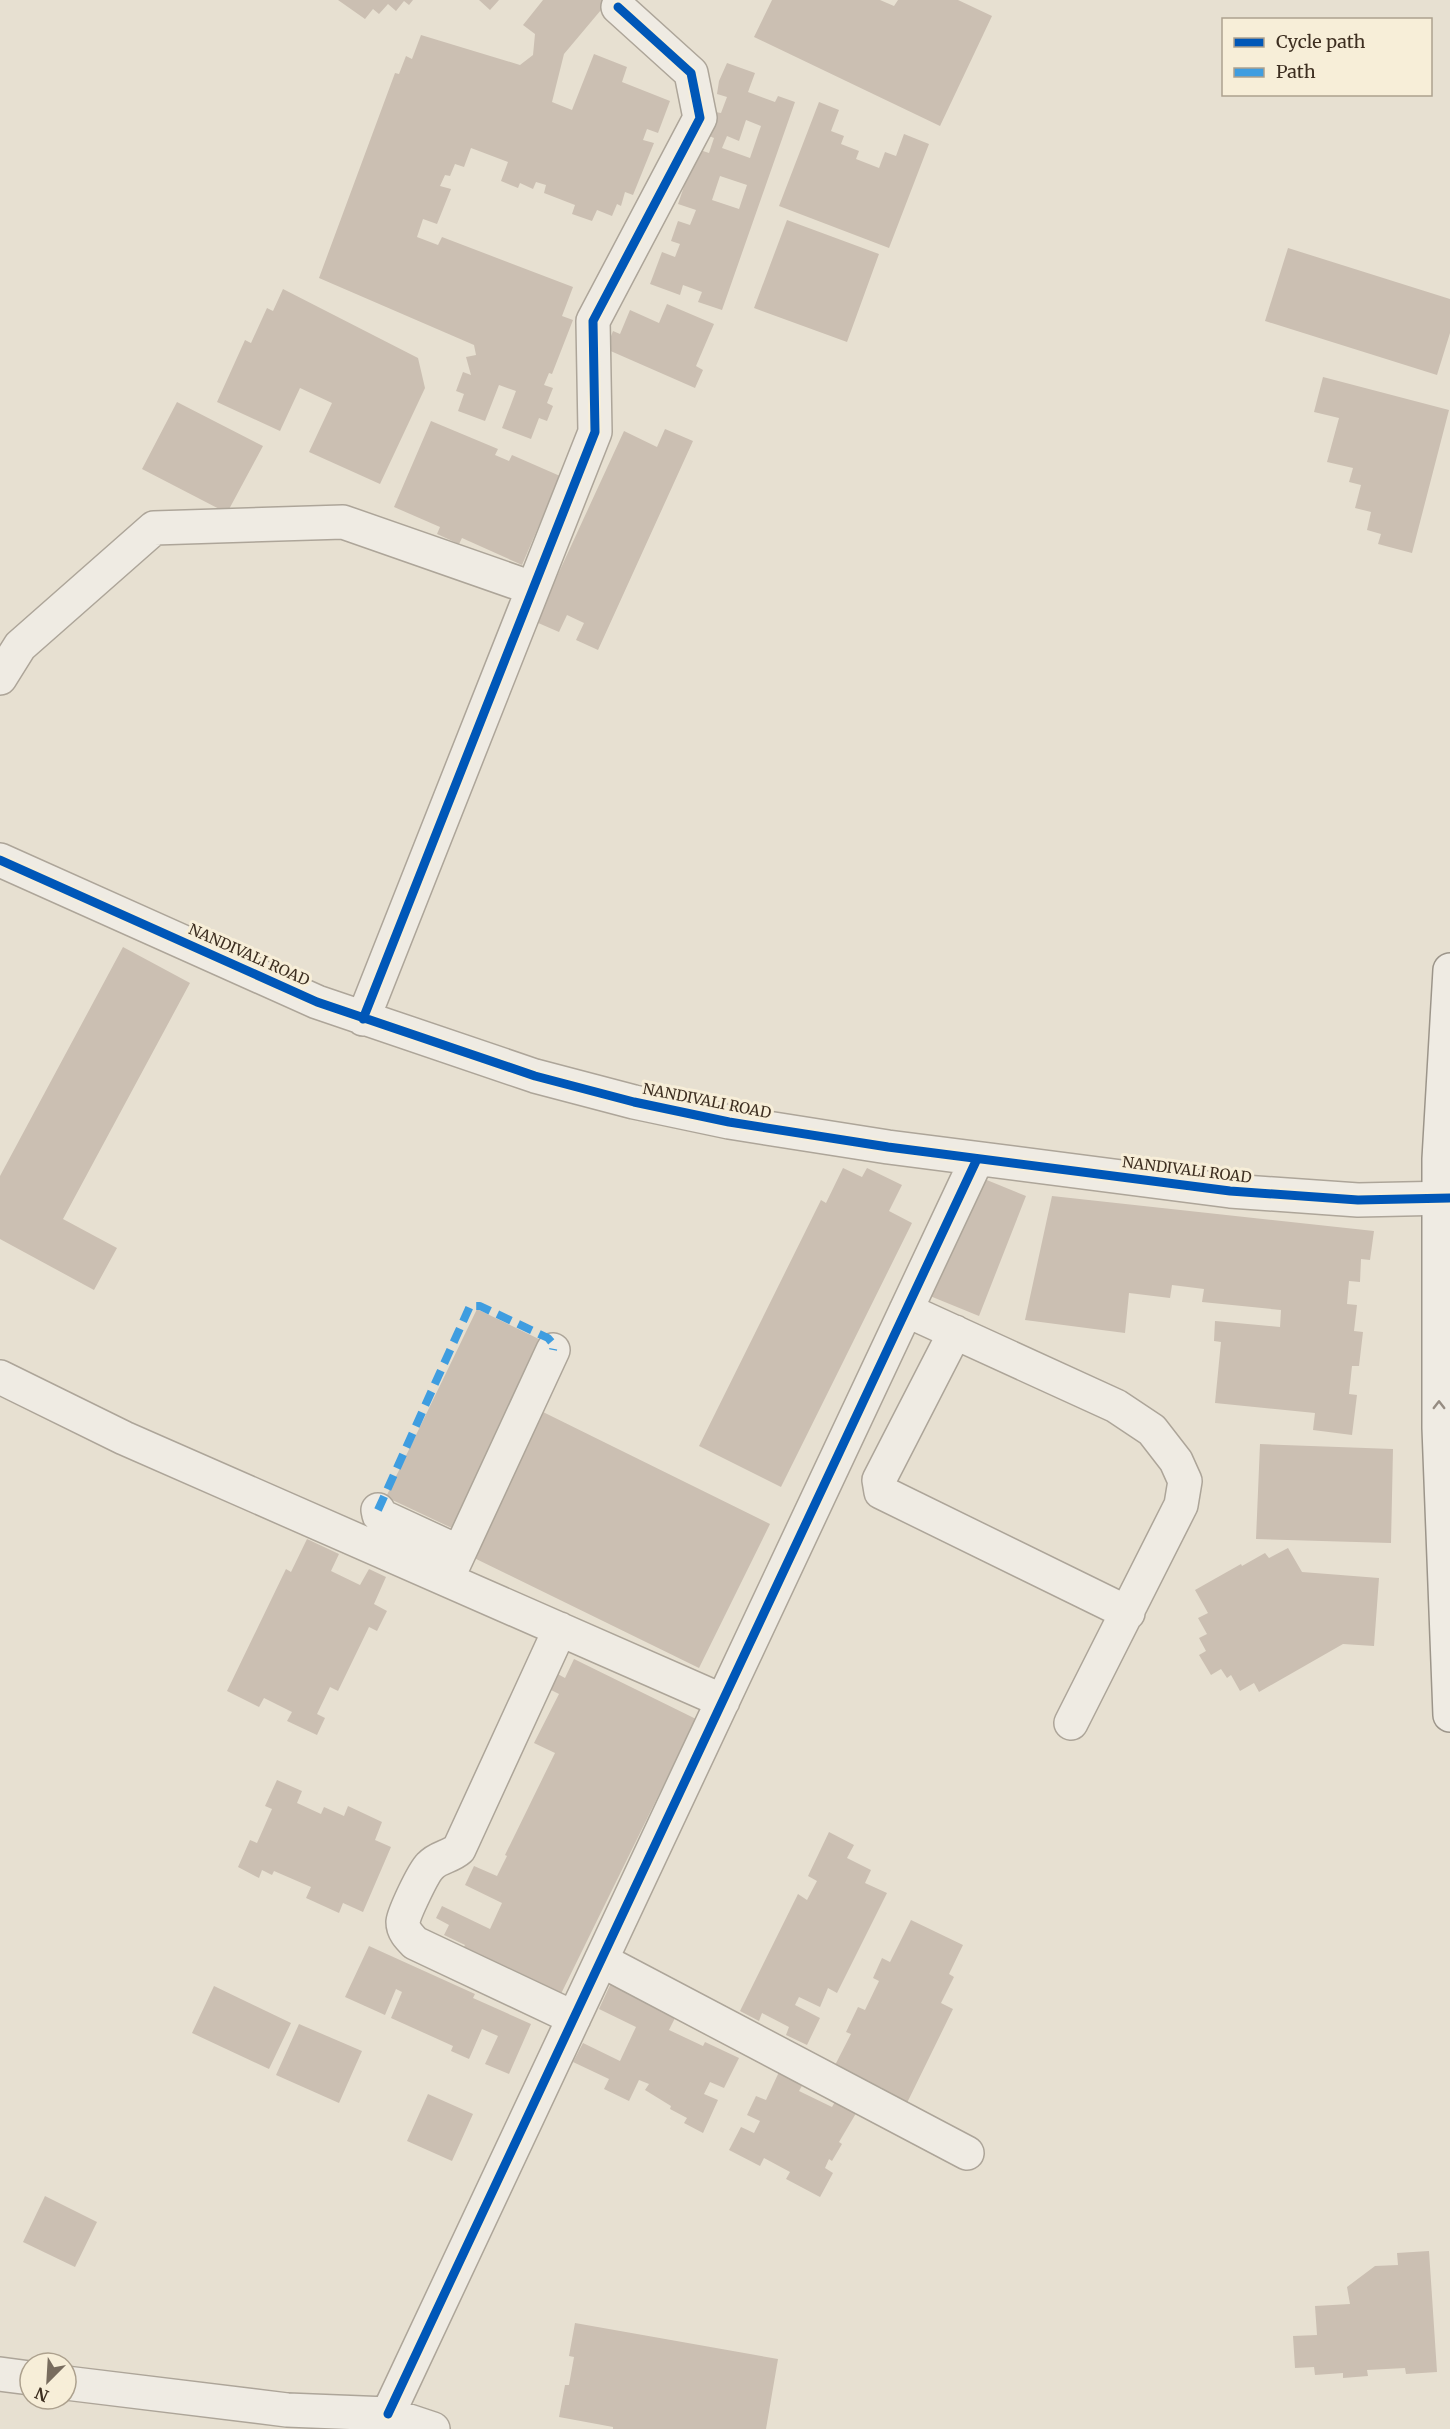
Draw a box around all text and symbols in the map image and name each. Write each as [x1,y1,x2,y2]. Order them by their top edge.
legend [1222,18,1432,96]
text: Cycle path [1276,30,1366,53]
text: Path [1276,60,1316,83]
street label: NANDIVALI ROAD [186,919,313,990]
street label: NANDIVALI ROAD [641,1079,773,1122]
street label: NANDIVALI ROAD [1121,1152,1253,1187]
one-way arrow [1433,1400,1445,1409]
north arrow [18,2351,78,2411]
text: N [32,2383,52,2406]

